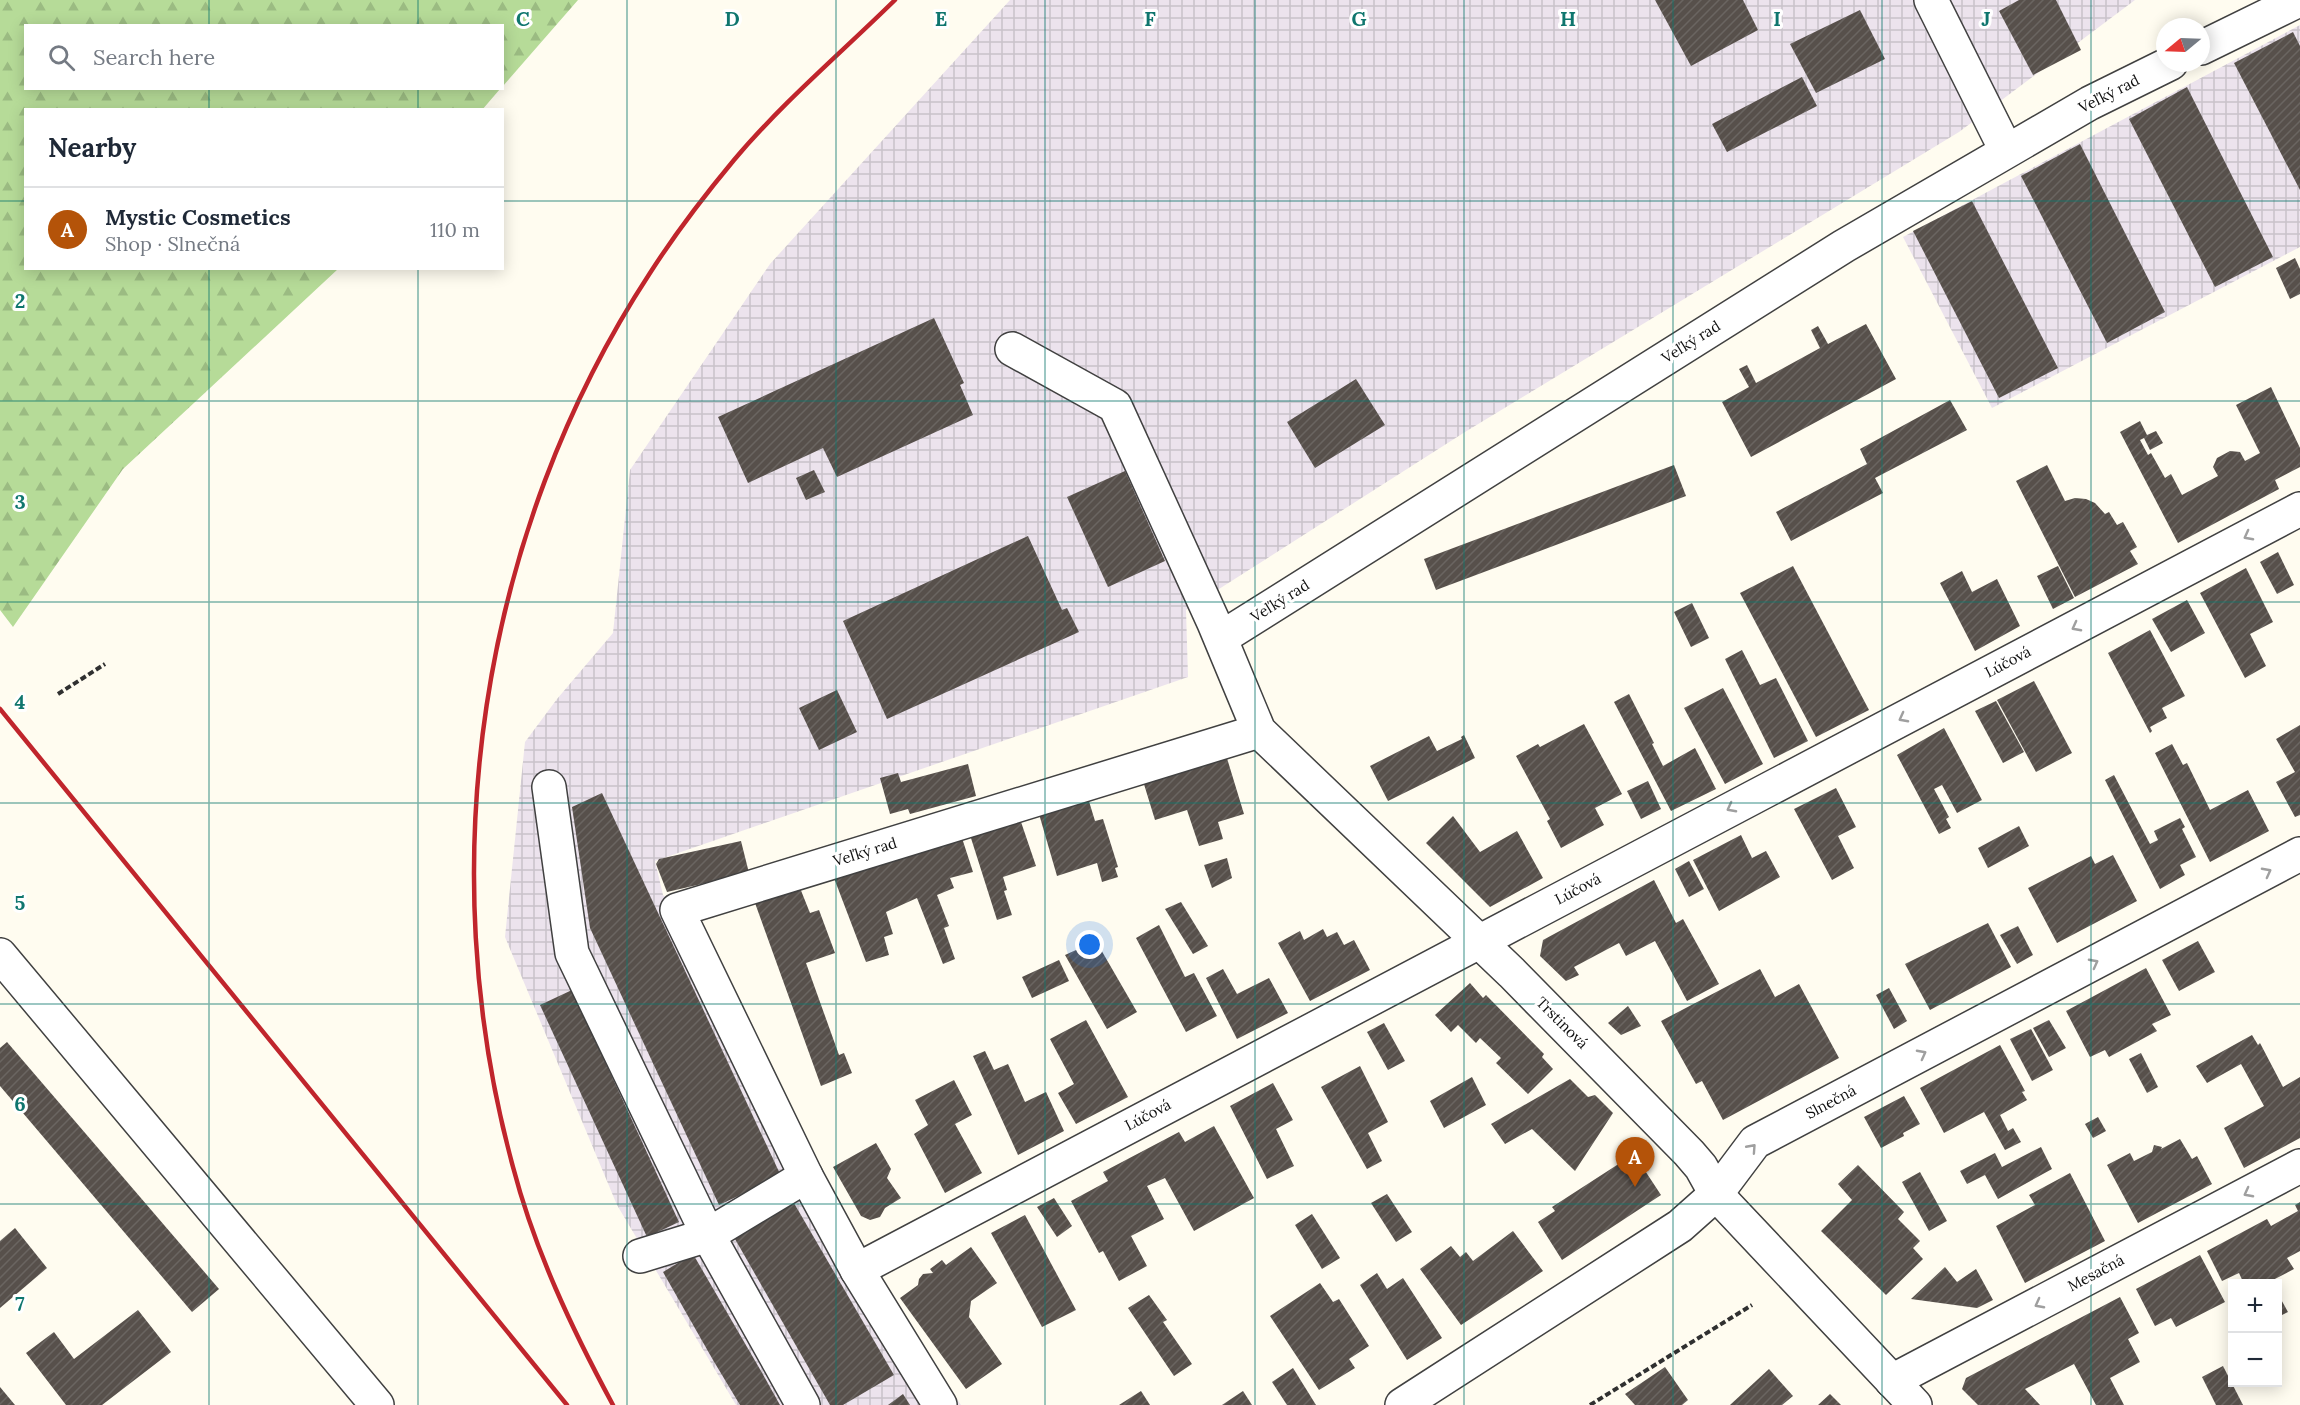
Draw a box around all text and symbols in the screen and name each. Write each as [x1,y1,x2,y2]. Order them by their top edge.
text: C [516,6,530,31]
text: D [724,6,740,31]
text: E [935,6,947,31]
text: F [1144,6,1156,31]
text: G [1351,6,1367,31]
text: H [1560,6,1576,31]
text: I [1773,6,1781,31]
text: J [1981,6,1991,31]
north arrow [2156,18,2210,72]
search box [24,24,504,90]
icon: search [45,41,78,74]
text: Search here [93,43,215,71]
street label: Veľký rad [2074,70,2142,117]
text: Nearby [48,131,136,164]
text: Mystic Cosmetics [105,203,291,231]
text: A [61,217,74,242]
text: 110 m [430,217,480,242]
text: Shop · Slnečná [105,231,240,256]
text: 2 [15,288,25,313]
street label: Veľký rad [1657,316,1724,368]
text: 3 [14,489,26,514]
one-way arrow [2244,529,2255,540]
street label: Veľký rad [1246,575,1313,627]
one-way arrow [2071,620,2082,631]
street label: Lúčová [1981,641,2034,682]
text: 4 [15,689,26,714]
one-way arrow [1898,710,1909,722]
one-way arrow [1726,801,1737,813]
street label: Veľký rad [830,833,899,870]
street label: Lúčová [1551,868,1604,909]
one-way arrow [2260,868,2271,879]
text: 5 [15,890,26,915]
your location [1075,930,1104,959]
one-way arrow [2088,959,2099,970]
street label: Trstinová [1532,993,1593,1053]
one-way arrow [1916,1050,1926,1061]
street label: Slnečná [1802,1080,1860,1123]
text: 6 [14,1091,26,1116]
street label: Lúčová [1121,1094,1174,1135]
pin: A [1616,1138,1654,1187]
one-way arrow [1745,1144,1756,1155]
one-way arrow [2244,1186,2255,1197]
street label: Mesačná [2064,1250,2128,1295]
map controls [2228,1279,2282,1387]
button: + [2228,1279,2282,1333]
text: 7 [15,1291,25,1316]
one-way arrow [2034,1297,2045,1308]
button: − [2228,1333,2282,1387]

